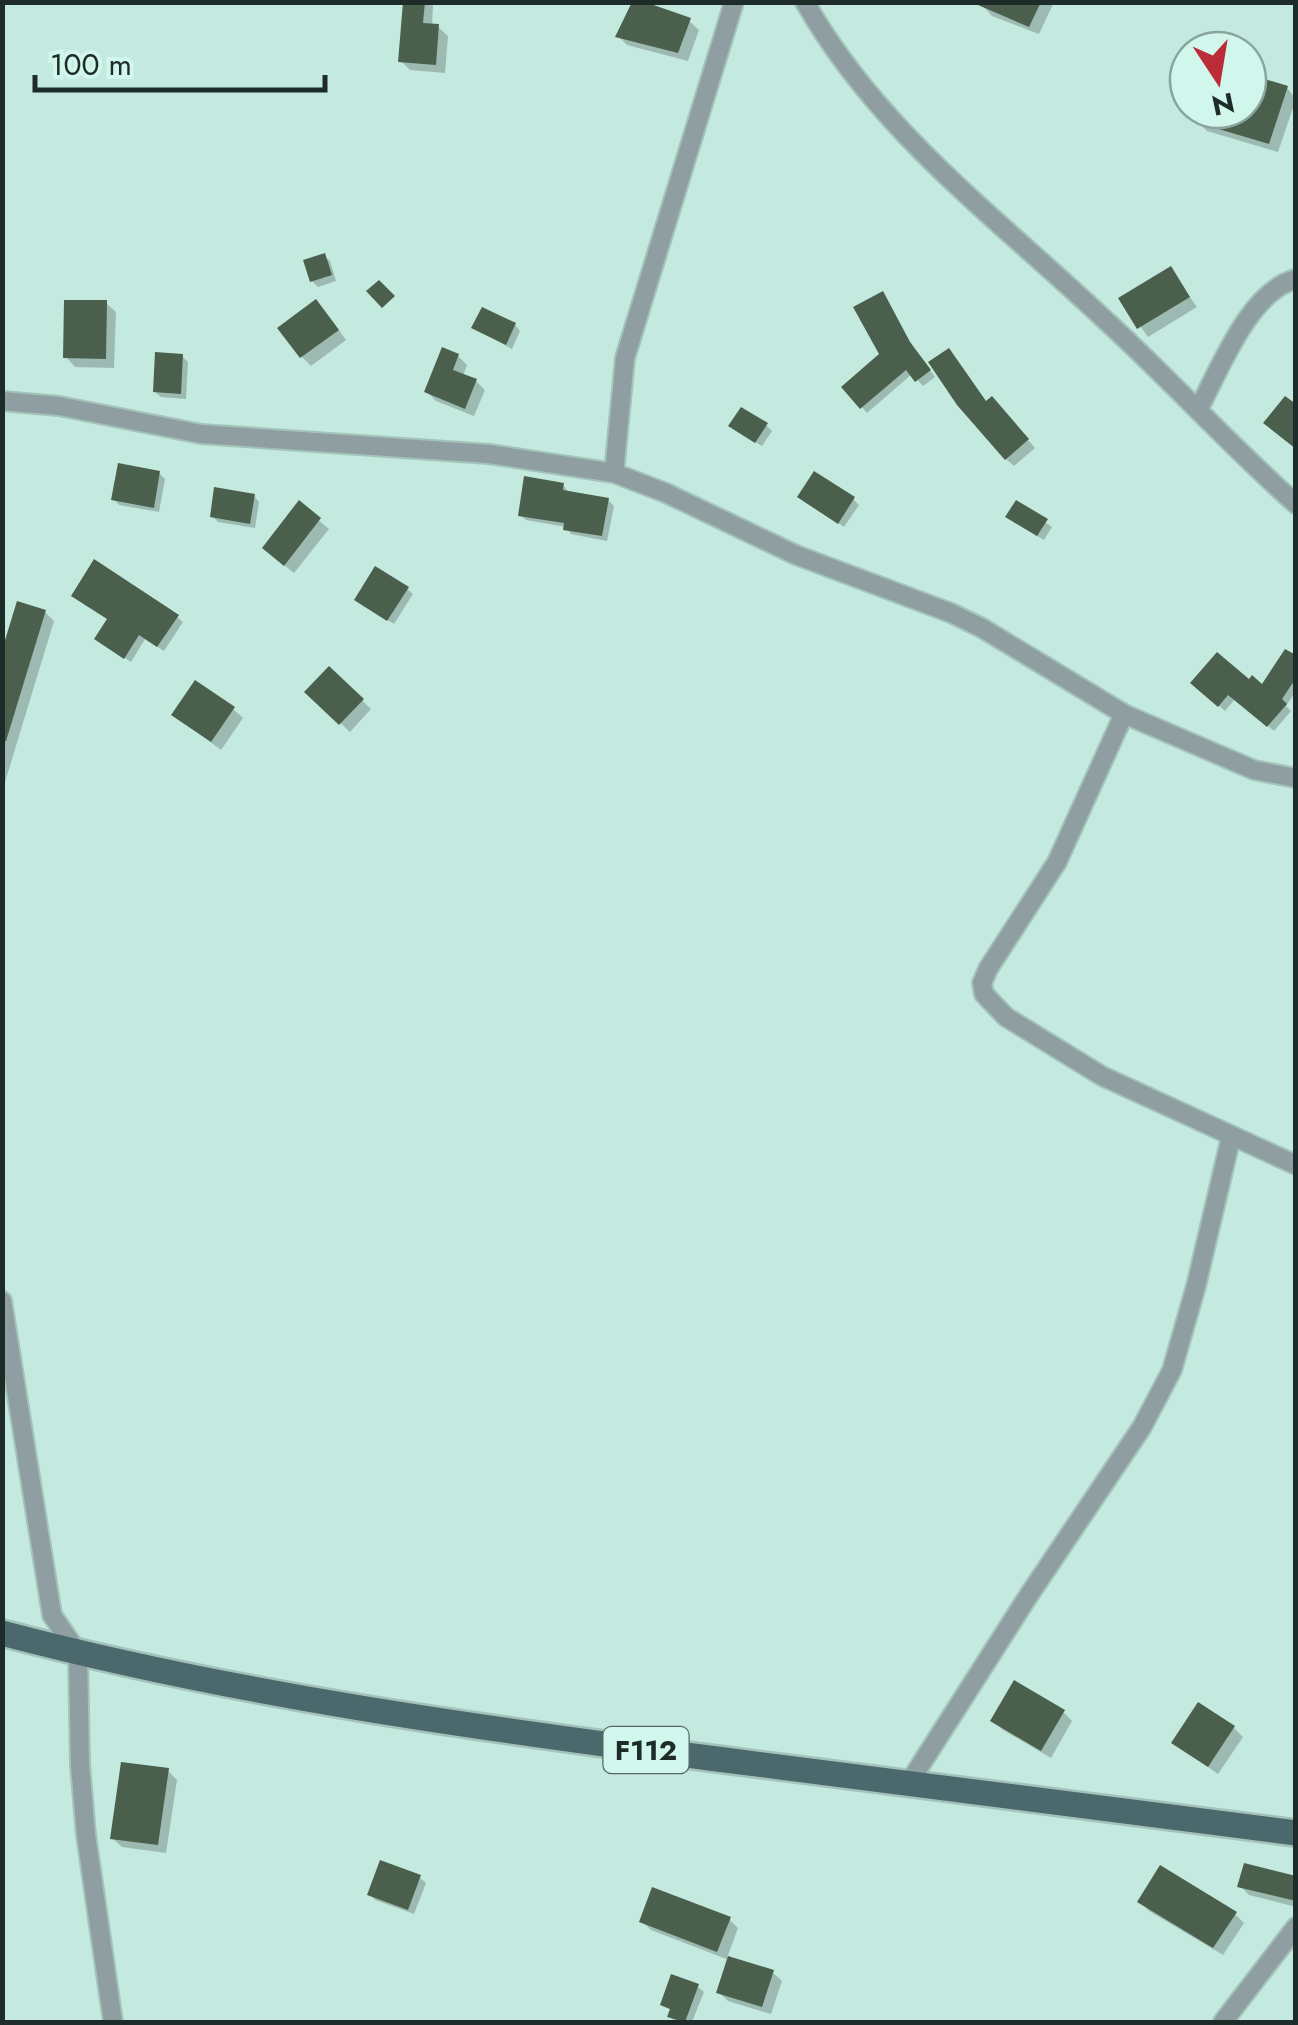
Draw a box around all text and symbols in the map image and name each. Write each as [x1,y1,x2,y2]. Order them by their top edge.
scale bar [35,30,325,92]
north arrow [1168,30,1268,130]
text: 100 m [50,43,132,86]
text: N [1208,82,1238,126]
road number: F112 [604,1727,688,1773]

